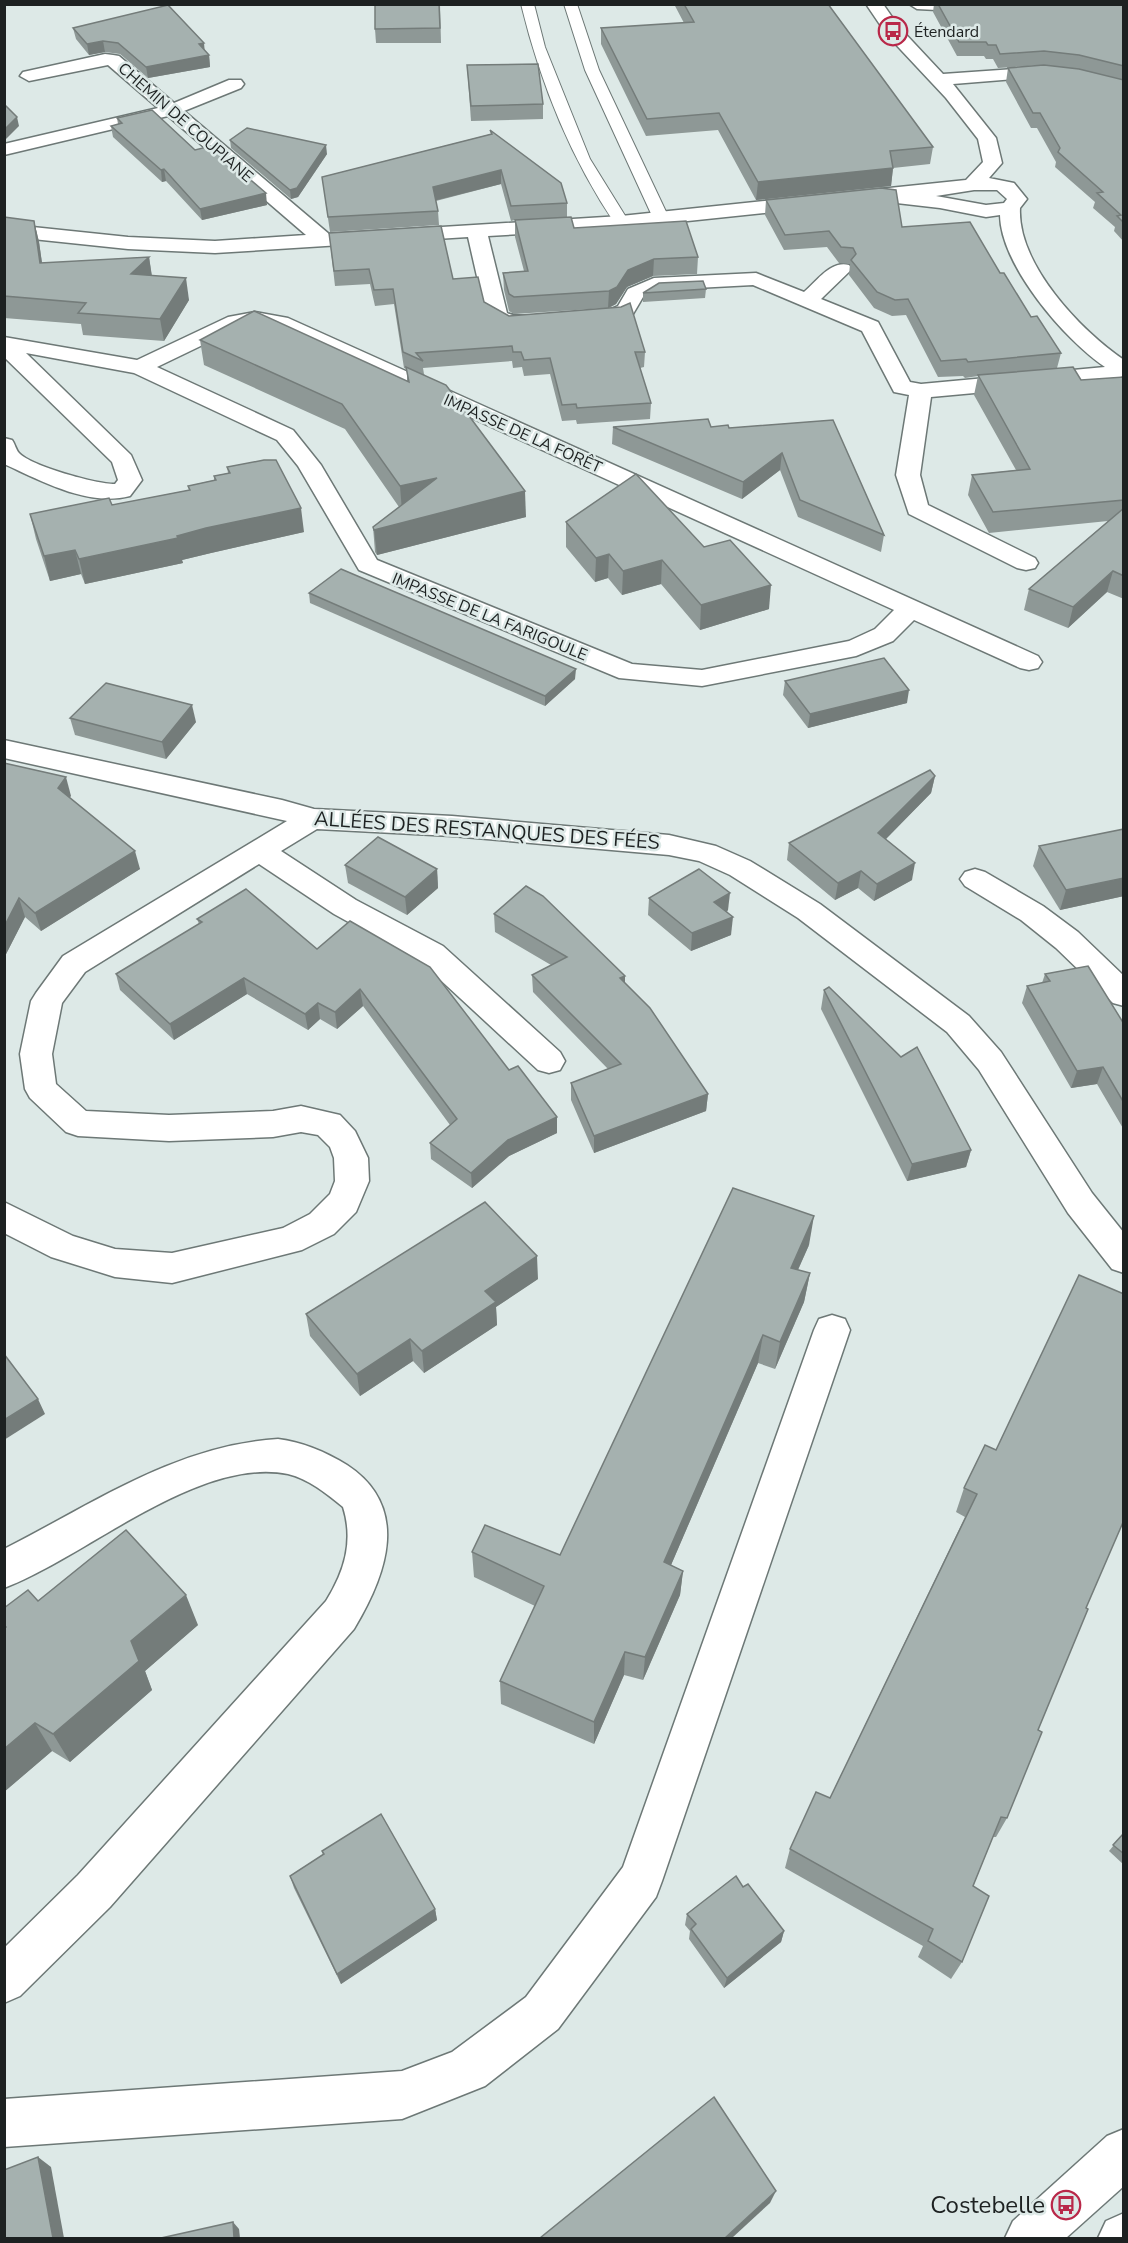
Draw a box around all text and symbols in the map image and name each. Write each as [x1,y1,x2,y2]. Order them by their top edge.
bus stop icon: Étendard [877,15,909,47]
place label: Étendard [914,21,979,43]
street label: CHEMIN DE COUPIANE [113,58,258,188]
street label: IMPASSE DE LA FORÊT [440,389,606,479]
street label: IMPASSE DE LA FARIGOULE [389,568,591,666]
street label: ALLÉES DES RESTANQUES DES FÉES [313,805,661,856]
place label: Costebelle [930,2189,1045,2221]
bus stop icon: Costebelle [1050,2189,1082,2221]

